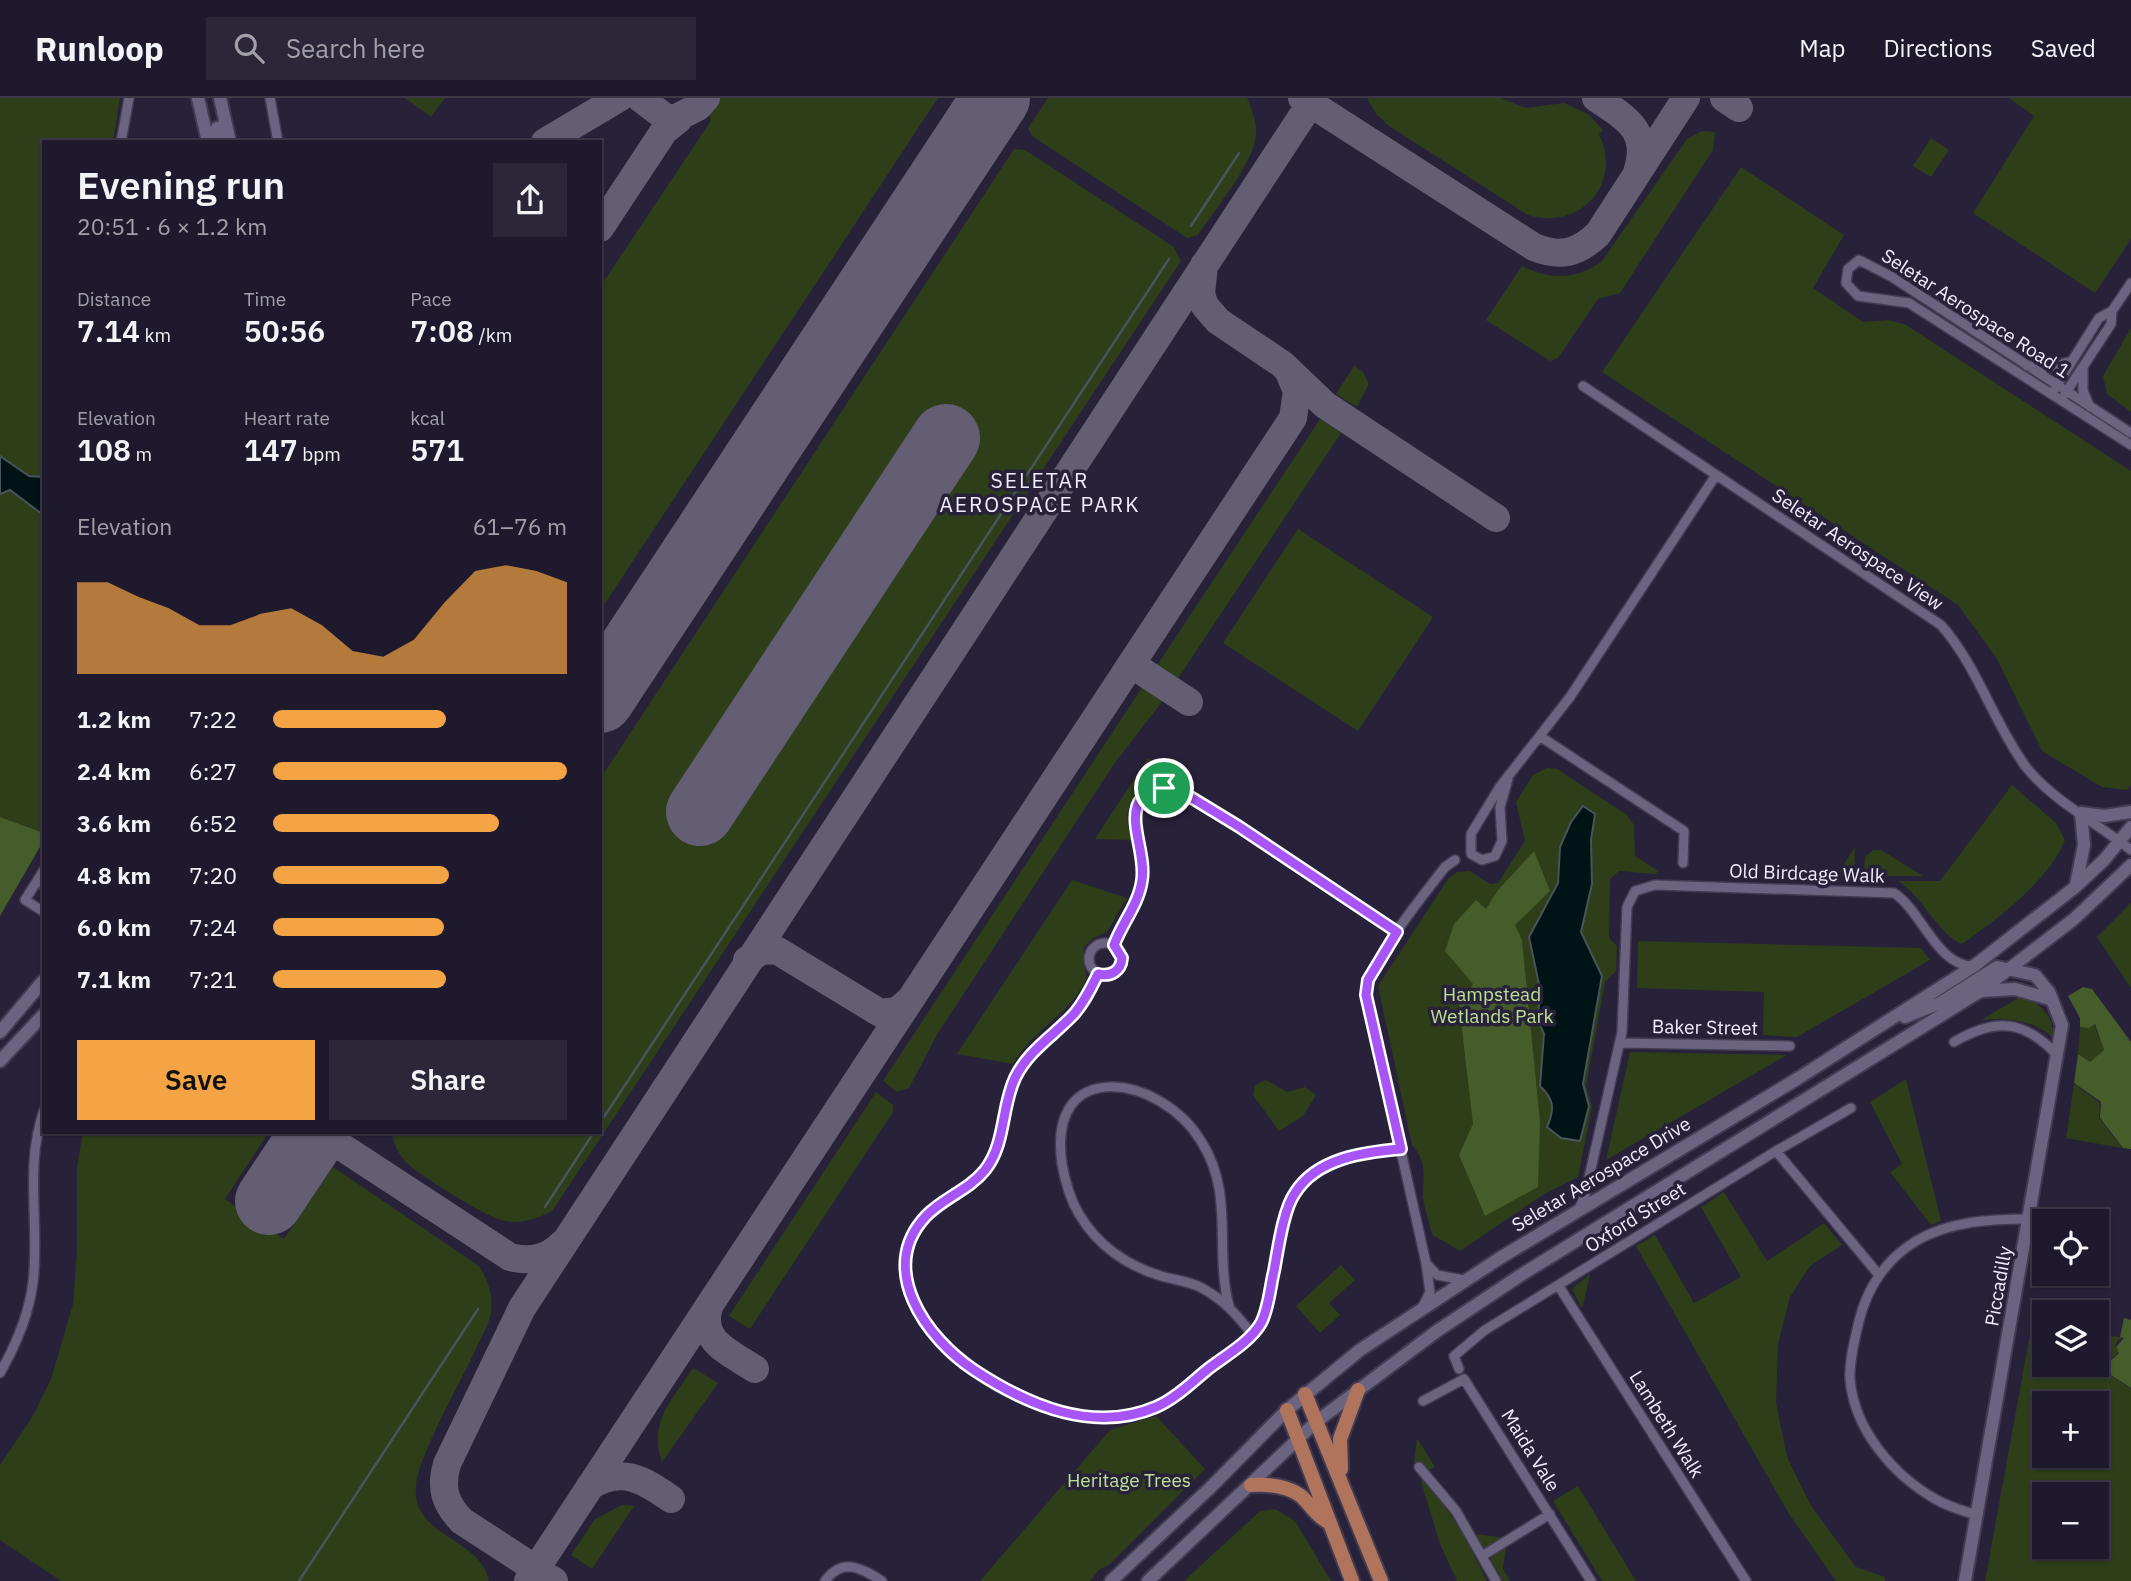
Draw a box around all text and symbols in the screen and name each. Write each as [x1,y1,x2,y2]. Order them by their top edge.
search box [206,17,696,80]
text: Runloop [35,27,164,70]
icon: search [230,29,268,67]
text: Search here [286,31,425,65]
text: Map [1799,32,1845,64]
text: Directions [1883,32,1993,64]
text: Saved [2031,32,2096,64]
text: Evening run [77,160,285,209]
button: share [493,163,567,237]
text: 20:51 · 6 × 1.2 km [77,211,267,241]
street label: Seletar Aerospace Road 1 [1877,243,2075,383]
text: Distance [77,287,151,311]
text: Time [244,287,286,311]
text: Pace [410,287,452,311]
text: 7.14 [77,311,140,350]
text: 50:56 [244,311,325,350]
text: 7:08 [410,311,474,350]
text: km [140,323,171,347]
text: /km [474,323,512,347]
text: Elevation [77,406,156,430]
text: Heart rate [244,406,330,430]
text: kcal [410,406,445,430]
text: 108 [77,430,131,469]
text: 147 [244,430,298,469]
text: 571 [410,430,464,469]
text: m [131,442,152,466]
text: bpm [298,442,341,466]
district label: SELETAR AEROSPACE PARK [939,466,1141,518]
street label: Seletar Aerospace View [1768,483,1948,615]
text: Elevation [77,511,172,541]
text: 61–76 m [473,511,567,541]
text: 1.2 km [77,704,151,734]
text: 7:22 [189,704,237,734]
text: 2.4 km [77,756,151,786]
text: 6:27 [189,756,237,786]
pin [1134,758,1194,818]
icon: arrive [1145,769,1183,807]
text: 3.6 km [77,808,151,838]
text: 6:52 [189,808,237,838]
street label: Old Birdcage Walk [1729,858,1885,888]
text: 4.8 km [77,860,151,890]
text: 7:20 [189,860,237,890]
text: 6.0 km [77,912,151,942]
text: 7:24 [189,912,237,942]
text: 7.1 km [77,964,151,994]
text: 7:21 [189,964,237,994]
park label: Hampstead Wetlands Park [1430,982,1554,1028]
street label: Baker Street [1652,1014,1758,1040]
button: Save [77,1040,315,1120]
button: Share [329,1040,567,1120]
street label: Seletar Aerospace Drive [1507,1111,1695,1237]
street label: Oxford Street [1580,1177,1690,1257]
map controls [2032,1209,2109,1559]
button: locate [2032,1209,2109,1286]
street label: Piccadilly [1979,1244,2017,1328]
button: layers [2032,1300,2109,1377]
street label: Lambeth Walk [1625,1366,1709,1482]
button: + [2032,1391,2109,1468]
street label: Maida Vale [1496,1404,1566,1496]
park label: Heritage Trees [1067,1468,1191,1492]
button: − [2032,1482,2109,1559]

